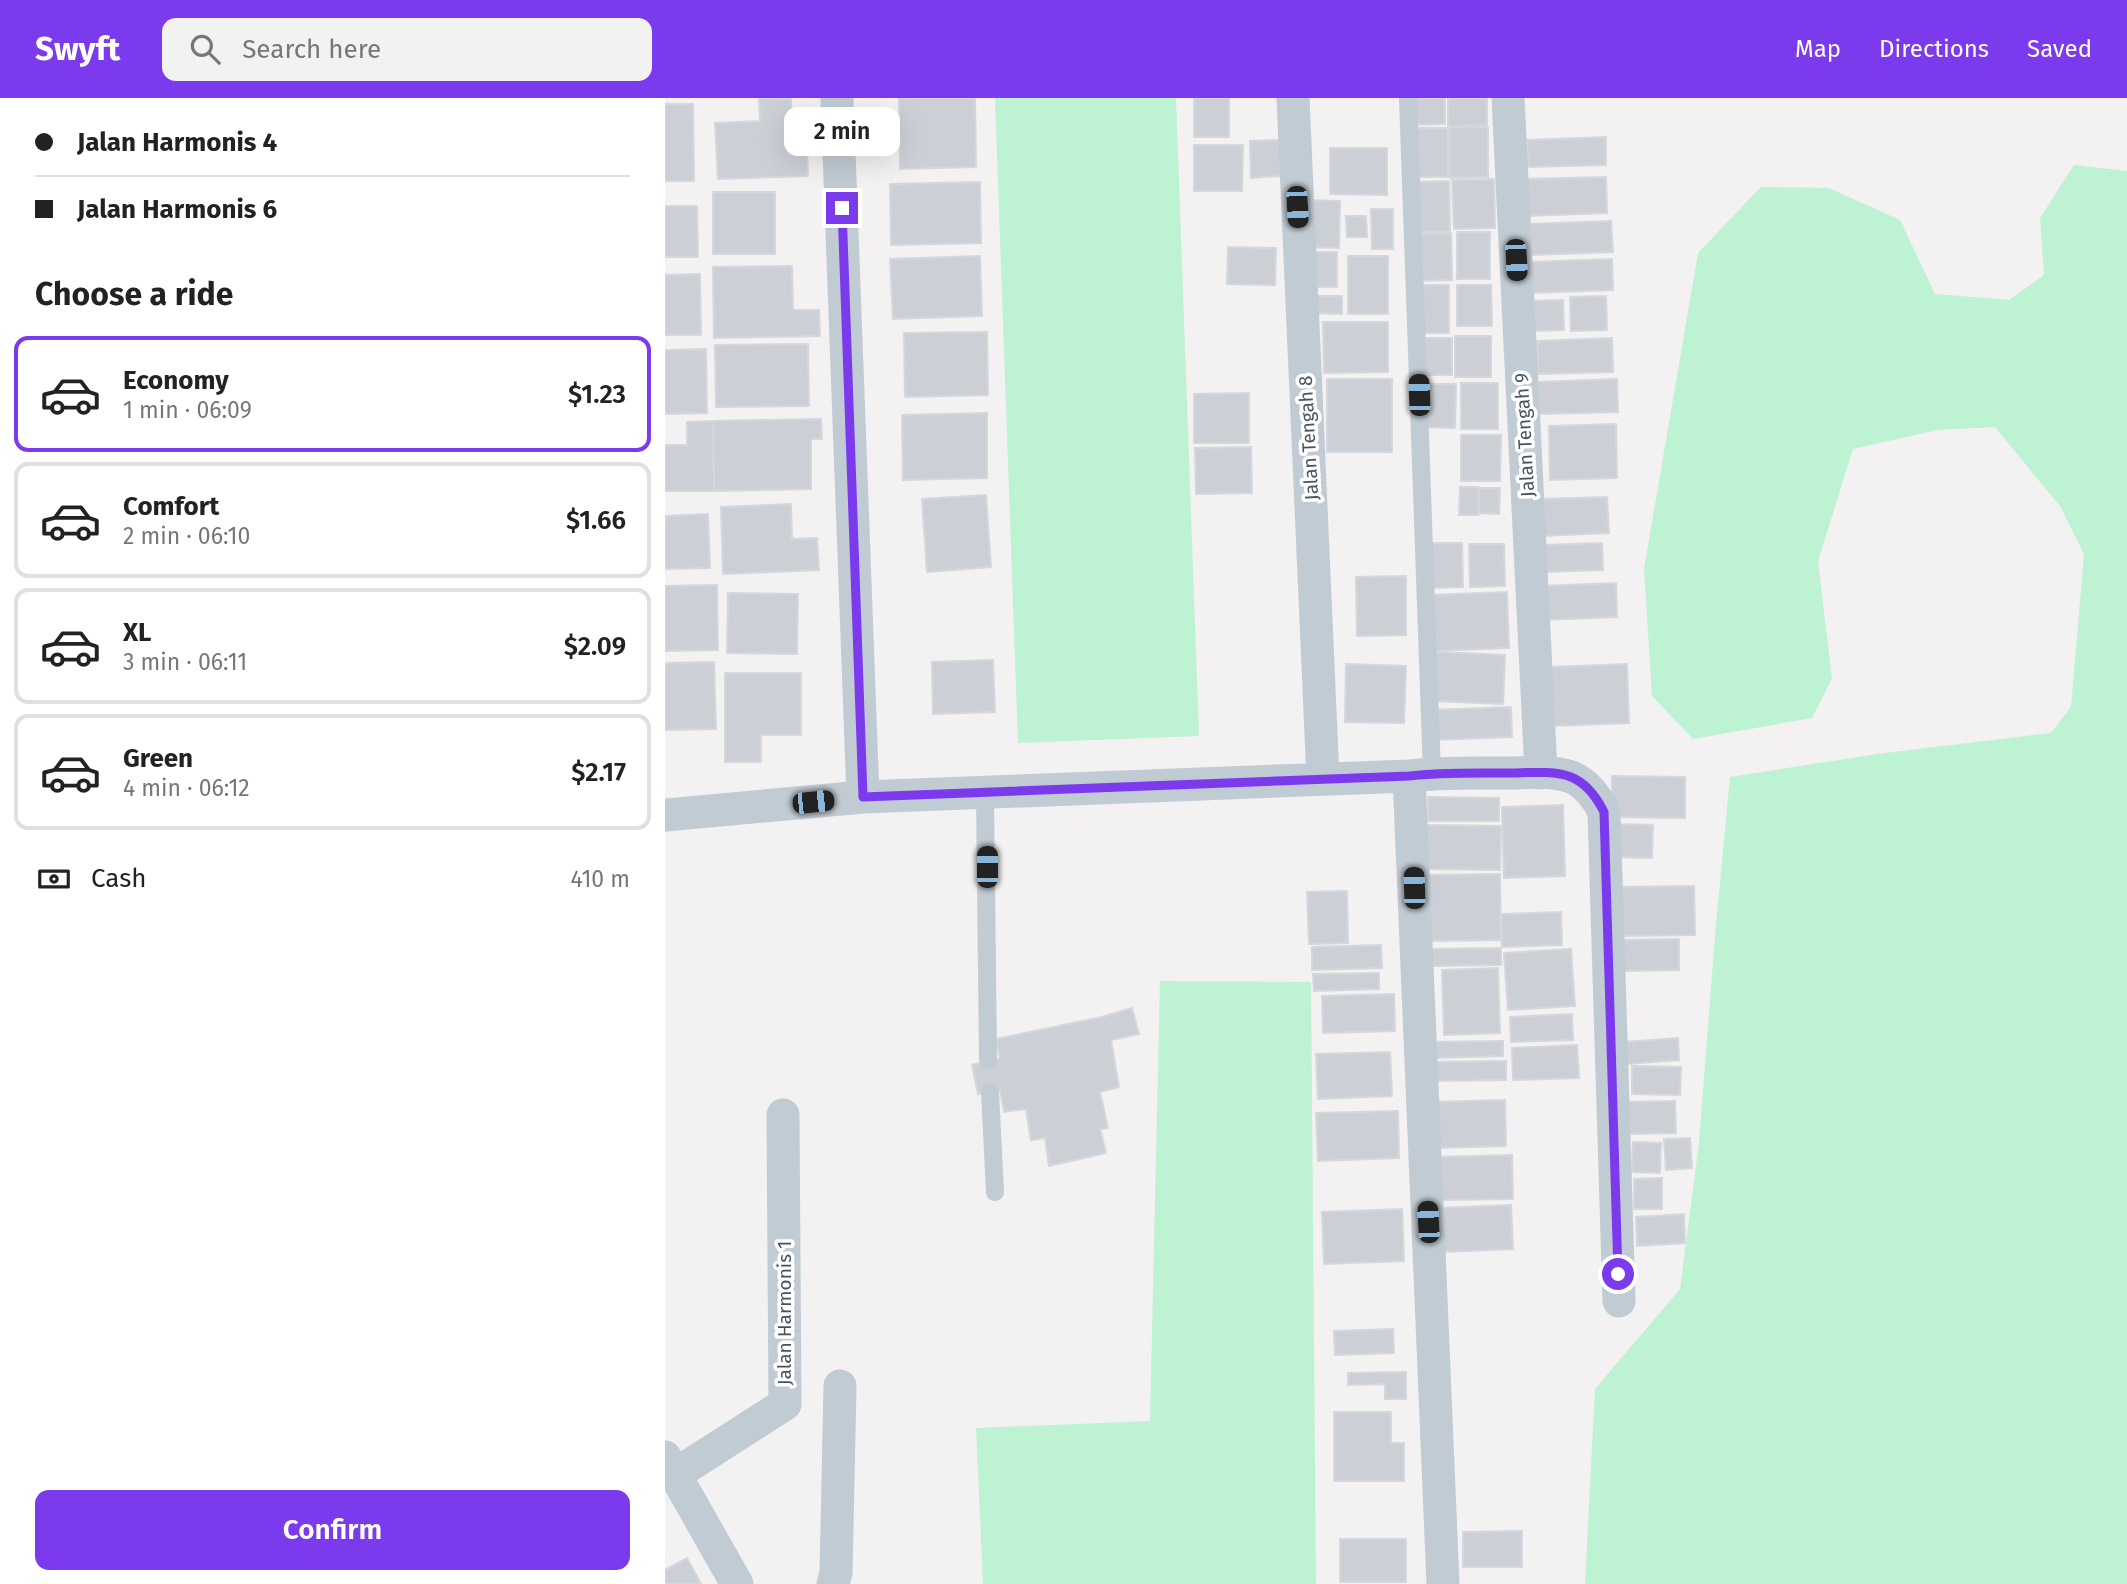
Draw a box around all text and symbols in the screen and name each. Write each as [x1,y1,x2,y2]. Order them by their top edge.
search box [162,18,652,81]
text: Swyft [35,29,120,69]
icon: search [186,30,224,68]
text: Search here [242,34,381,65]
text: Map [1795,35,1841,63]
text: Directions [1879,35,1989,63]
text: Saved [2027,35,2092,63]
callout: 2 min [784,106,900,155]
text: 2 min [814,117,870,145]
text: Jalan Harmonis 4 [77,127,277,158]
car [1286,185,1309,229]
route end [826,192,858,224]
text: Jalan Harmonis 6 [77,194,277,225]
car [1505,238,1528,282]
text: Choose a ride [35,275,233,313]
icon: car [39,363,102,426]
text: Economy [123,365,229,396]
street label: Jalan Tengah 9 [1510,372,1539,498]
car [1408,374,1431,416]
street label: Jalan Tengah 8 [1294,375,1323,501]
text: $1.23 [568,379,626,410]
text: 1 min · 06:09 [123,396,252,424]
icon: car [39,489,102,552]
text: Comfort [123,491,219,522]
text: $1.66 [566,505,626,536]
text: 2 min · 06:10 [123,522,250,550]
icon: car [39,615,102,678]
text: XL [123,617,151,648]
text: $2.09 [564,631,626,662]
text: 3 min · 06:11 [123,648,247,676]
icon: car [39,741,102,804]
text: Green [123,743,193,774]
text: $2.17 [571,757,626,788]
text: 4 min · 06:12 [123,774,250,802]
car [792,789,835,815]
car [977,846,998,888]
icon: cash [35,860,73,898]
text: Cash [91,863,147,894]
text: 410 m [570,865,630,893]
car [1403,867,1426,909]
car [1417,1200,1440,1244]
street label: Jalan Harmonis 1 [773,1241,796,1385]
route start [1602,1258,1634,1290]
button: Confirm [35,1490,630,1570]

